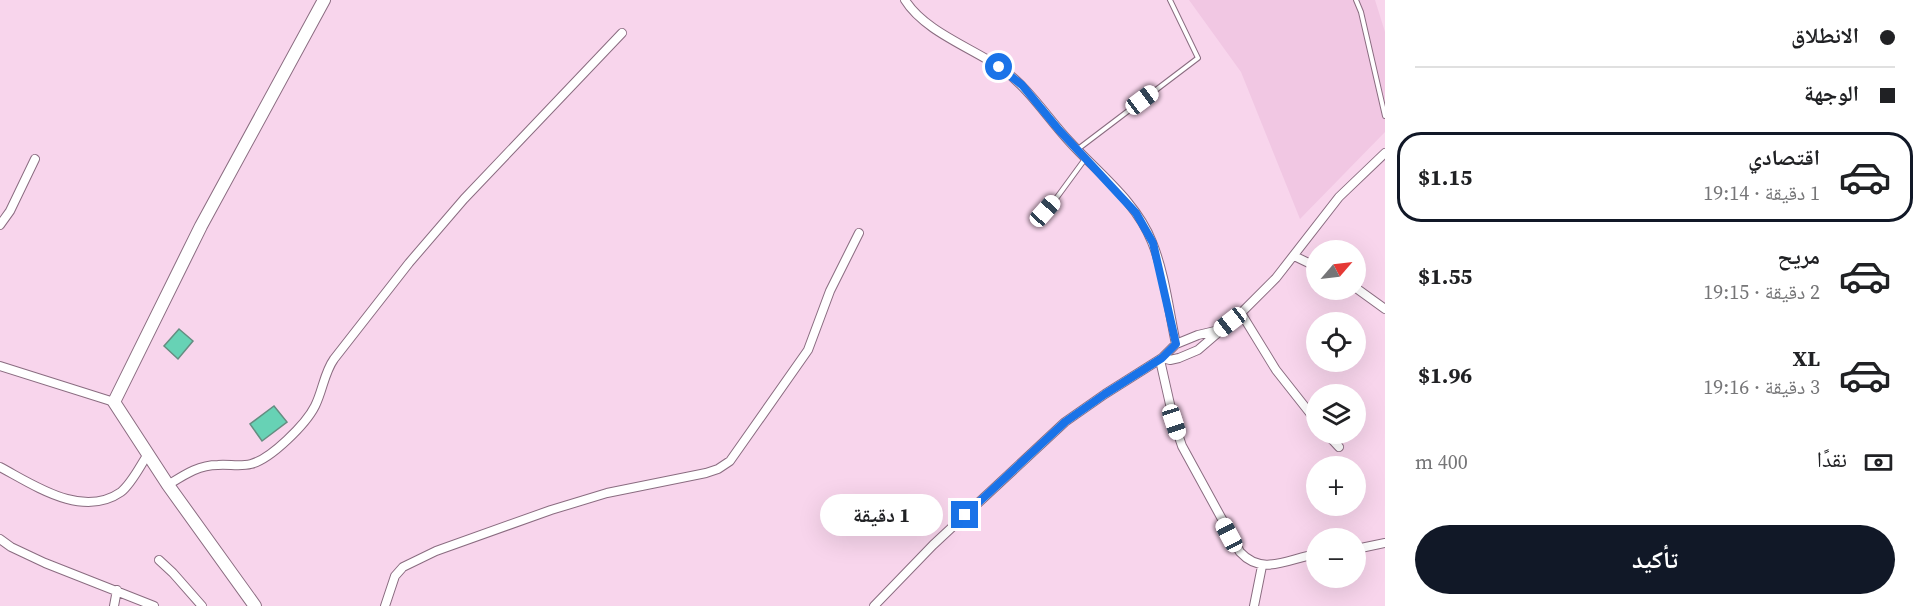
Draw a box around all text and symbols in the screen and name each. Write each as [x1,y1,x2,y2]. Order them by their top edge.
text: الانطلاق [1791,20,1859,50]
route start [985,53,1012,80]
text: الوجهة [1804,78,1859,108]
car [1122,82,1162,118]
text: اقتصادي [1748,142,1820,172]
icon: car [1838,150,1892,204]
text: $1.15 [1418,162,1472,192]
text: 1 دقيقة · 19:14 [1703,179,1820,207]
car [1026,192,1064,230]
north arrow [1306,240,1366,300]
map controls [1306,240,1366,588]
text: مريح [1777,241,1820,271]
icon: car [1838,249,1892,303]
text: $1.55 [1418,261,1472,291]
text: 2 دقيقة · 19:15 [1703,278,1820,306]
car [1210,304,1250,340]
button: locate [1306,312,1366,372]
text: XL [1793,343,1820,373]
icon: car [1838,348,1892,402]
text: $1.96 [1418,360,1472,390]
text: 3 دقيقة · 19:16 [1703,373,1820,401]
button: layers [1306,384,1366,444]
car [1160,402,1188,442]
text: نقدًا [1817,444,1847,474]
icon: cash [1862,446,1895,479]
text: 400 m [1415,448,1468,476]
button: + [1306,456,1366,516]
callout: 1 دقيقة [821,494,944,536]
text: 1 دقيقة [853,501,910,529]
route end [951,501,978,528]
car [1213,515,1245,555]
button: تأكيد [1415,525,1895,594]
button: − [1306,528,1366,588]

